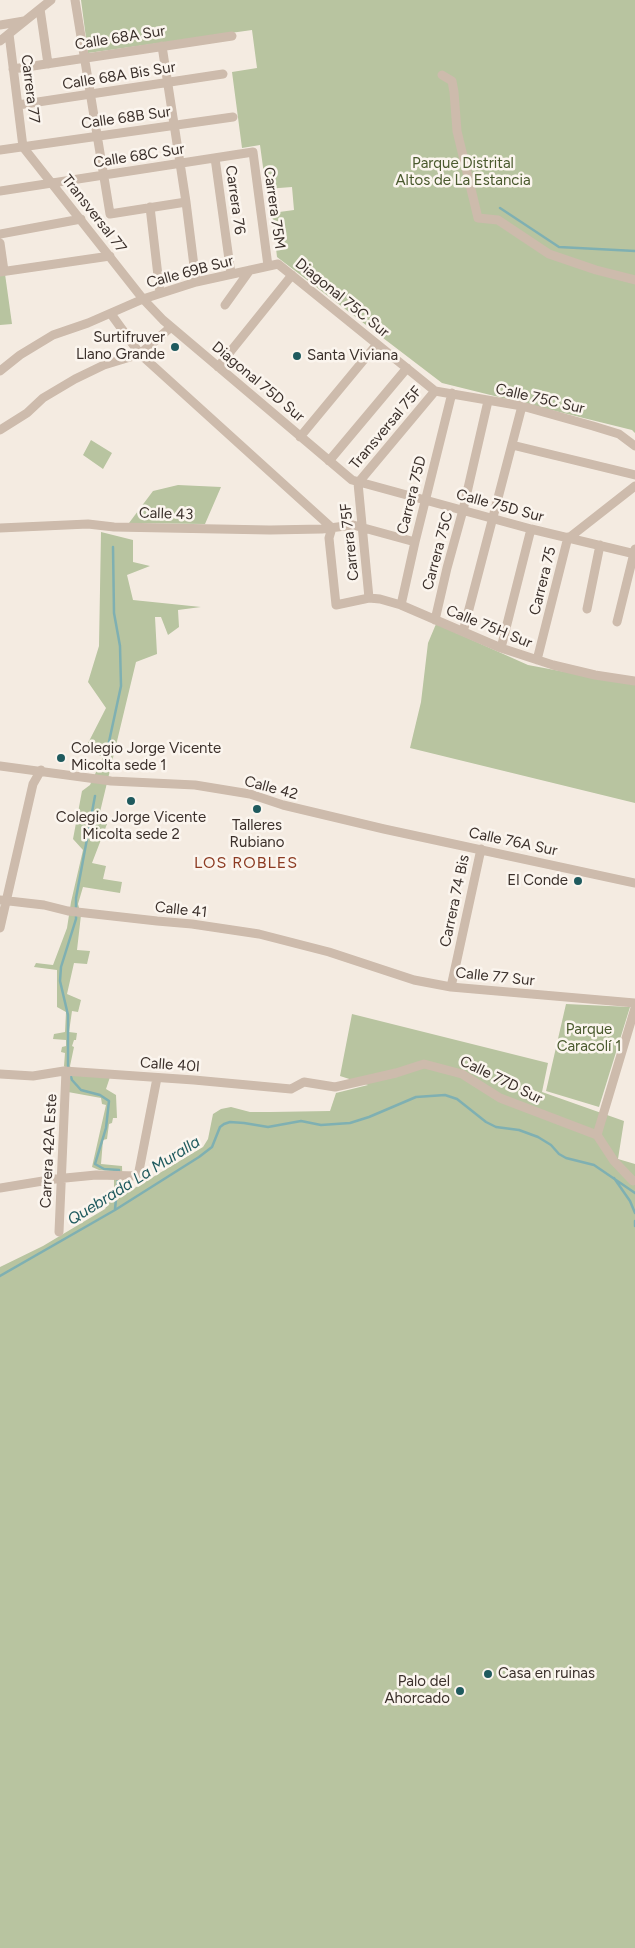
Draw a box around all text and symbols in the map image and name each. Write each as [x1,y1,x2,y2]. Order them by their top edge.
street label: Calle 68A Sur [74,22,166,54]
street label: Carrera 77 [17,53,43,125]
street label: Calle 68A Bis Sur [61,58,177,94]
street label: Calle 68B Sur [80,103,172,133]
street label: Calle 68C Sur [92,140,186,172]
park label: Parque Distrital Altos de La Estancia [395,155,531,190]
street label: Carrera 76 [221,164,249,236]
street label: Carrera 75M [259,166,289,250]
street label: Transversal 77 [58,171,130,257]
street label: Calle 69B Sur [144,252,236,292]
street label: Diagonal 75C Sur [291,255,393,341]
place label: Surtifruver Llano Grande [76,329,165,364]
street label: Diagonal 75D Sur [208,338,308,426]
marker: Surtifruver Llano Grande [169,341,181,353]
place label: Santa Viviana [307,347,398,365]
marker: Santa Viviana [291,350,303,362]
street label: Calle 75C Sur [494,380,586,418]
street label: Transversal 75F [346,383,426,473]
street label: Carrera 75D [394,454,430,536]
street label: Calle 75D Sur [454,486,546,526]
street label: Carrera 75F [337,502,363,582]
street label: Calle 43 [138,504,194,524]
street label: Carrera 75C [419,510,457,592]
street label: Carrera 75 [526,545,560,617]
street label: Calle 75H Sur [443,602,535,652]
place label: Colegio Jorge Vicente Micolta sede 1 [71,740,221,775]
marker: Colegio Jorge Vicente Micolta sede 1 [55,752,67,764]
street label: Calle 42 [242,772,300,804]
marker: Colegio Jorge Vicente Micolta sede 2 [125,795,137,807]
marker: Talleres Rubiano [251,803,263,815]
place label: Colegio Jorge Vicente Micolta sede 2 [56,809,206,844]
place label: Talleres Rubiano [230,817,284,852]
street label: Calle 76A Sur [467,824,559,860]
district label: LOS ROBLES [193,853,299,873]
street label: Carrera 74 Bis [436,853,474,949]
place label: El Conde [507,872,568,890]
marker: El Conde [572,875,584,887]
street label: Calle 41 [154,898,208,922]
street label: Calle 77 Sur [455,964,535,990]
park label: Parque Caracolí 1 [557,1021,621,1056]
street label: Calle 77D Sur [457,1052,545,1108]
street label: Calle 40I [139,1054,201,1076]
street label: Carrera 42A Este [37,1093,61,1209]
water label: Quebrada La Muralla [64,1132,204,1230]
place label: Casa en ruinas [498,1665,595,1683]
marker: Casa en ruinas [482,1668,494,1680]
place label: Palo del Ahorcado [384,1673,450,1708]
marker: Palo del Ahorcado [454,1685,466,1697]

